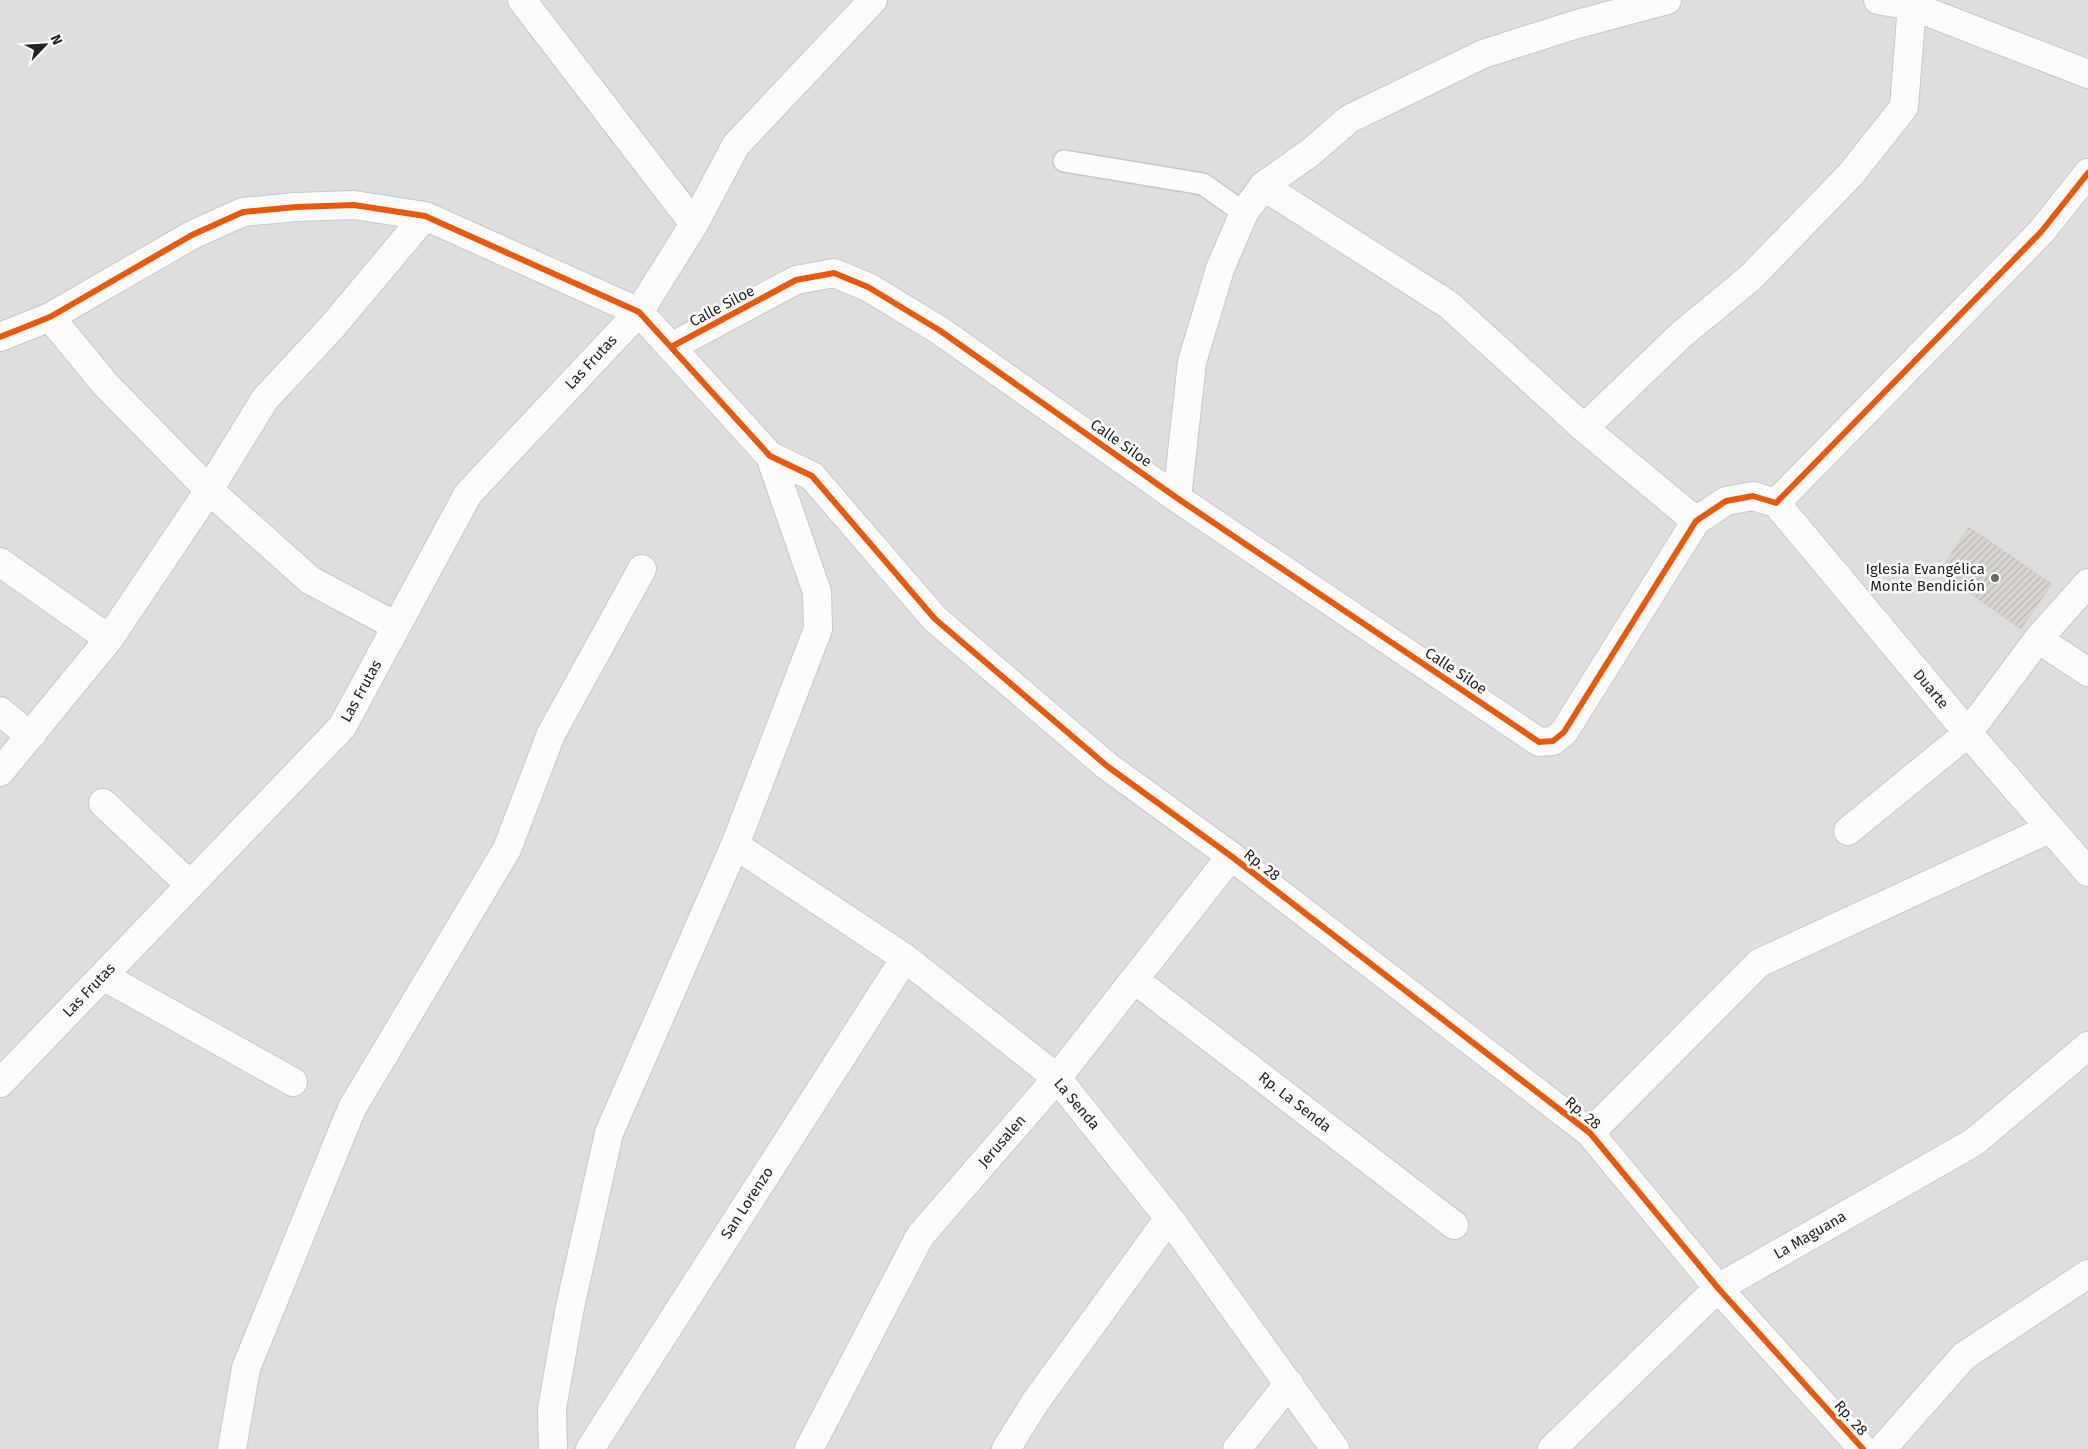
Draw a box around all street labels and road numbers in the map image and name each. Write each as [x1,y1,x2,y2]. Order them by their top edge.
street label: Calle Siloe [687,281,757,331]
street label: Las Frutas [561,331,621,393]
street label: Calle Siloe [1087,415,1155,471]
street label: Calle Siloe [1422,644,1490,698]
street label: Las Frutas [337,657,385,725]
street label: Duarte [1909,666,1953,712]
street label: Rp. 28 [1240,845,1284,885]
street label: Las Frutas [59,959,119,1021]
street label: Rp. La Senda [1255,1068,1335,1136]
street label: La Senda [1050,1075,1104,1133]
street label: Rp. 28 [1561,1093,1605,1133]
street label: Jerusalen [974,1111,1030,1171]
street label: San Lorenzo [717,1164,777,1242]
street label: La Maguana [1771,1207,1849,1263]
street label: Rp. 28 [1831,1397,1871,1439]

